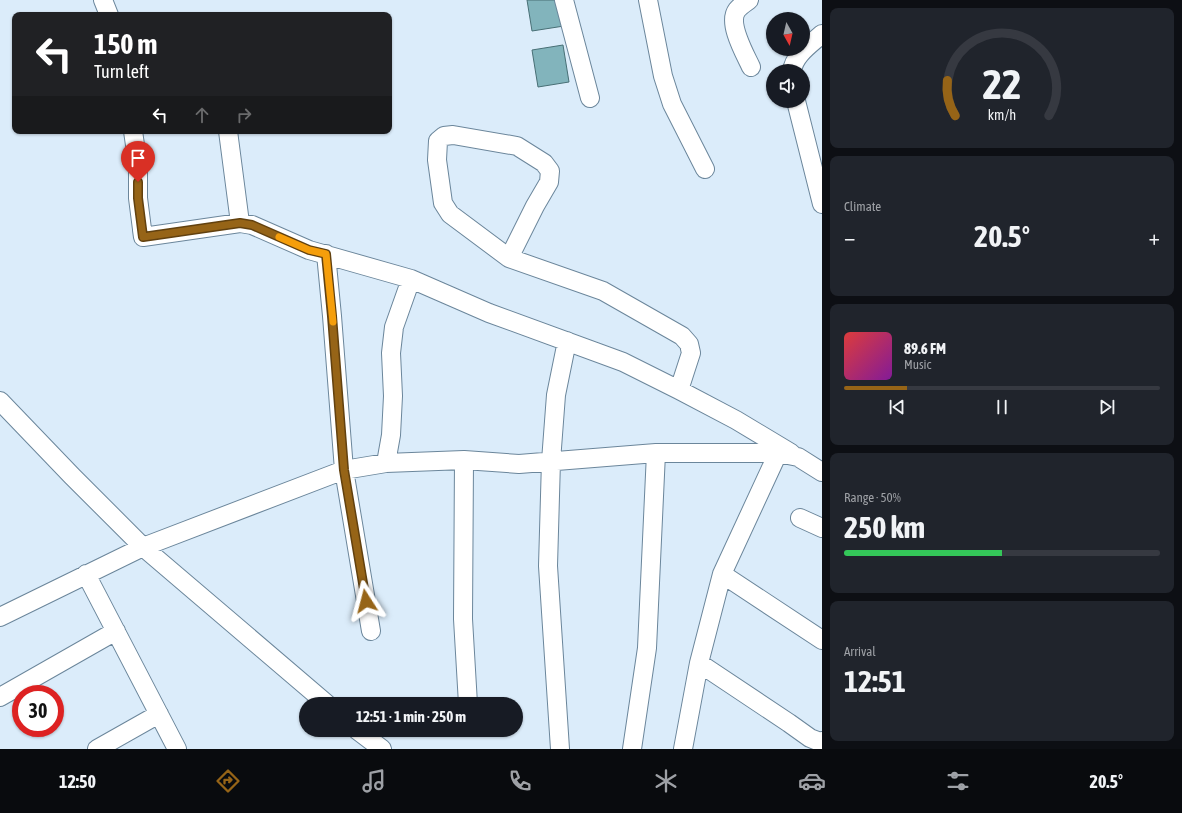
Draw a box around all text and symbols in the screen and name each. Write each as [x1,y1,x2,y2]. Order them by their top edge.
north arrow [766,12,810,56]
map controls [766,12,810,108]
icon: left [28,28,80,80]
text: 150 m [94,28,157,60]
text: 22 [982,60,1022,108]
text: Turn left [94,61,149,82]
button: sound [766,64,810,108]
icon: left [149,104,171,126]
icon: ahead [191,104,213,126]
icon: right [233,104,255,126]
text: km/h [988,107,1016,123]
pin [121,141,155,182]
icon: arrive [127,147,149,169]
text: Climate [844,199,881,214]
text: 20.5° [974,219,1030,253]
text: − [844,224,855,250]
text: + [1149,224,1160,250]
text: 89.6 FM [904,340,946,357]
text: Music [904,357,931,372]
icon: previous [886,396,908,418]
icon: pause [991,396,1013,418]
icon: next [1096,396,1118,418]
text: Range · 50% [844,490,901,505]
text: 250 km [844,510,925,544]
position arrow [345,580,387,622]
text: Arrival [844,644,876,659]
text: 12:51 [844,664,906,698]
speed limit sign: 30 [12,685,64,737]
text: 12:51 · 1 min · 250 m [356,708,466,725]
icon: directions [214,767,242,795]
icon: music [360,767,388,795]
icon: phone [506,767,534,795]
icon: climate [652,767,680,795]
icon: car [798,767,826,795]
icon: filters [944,767,972,795]
text: 12:50 [59,771,96,792]
text: 20.5° [1089,771,1123,792]

